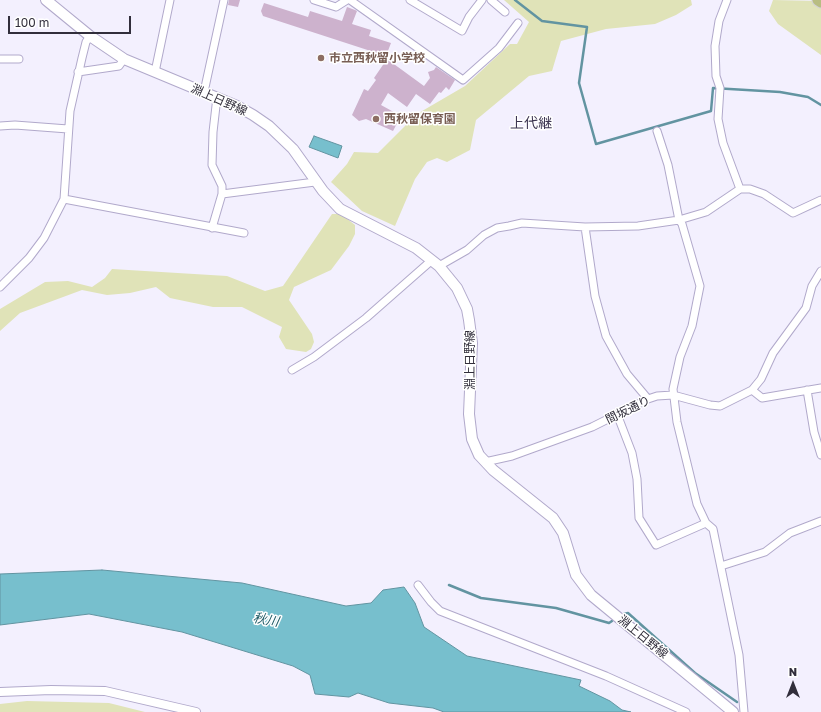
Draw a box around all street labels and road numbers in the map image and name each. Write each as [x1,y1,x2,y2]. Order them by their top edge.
street label: 淵上日野線 [189,81,249,119]
street label: 淵上日野線 [463,330,477,390]
street label: 間坂通り [603,393,653,427]
street label: 淵上日野線 [615,613,671,661]

